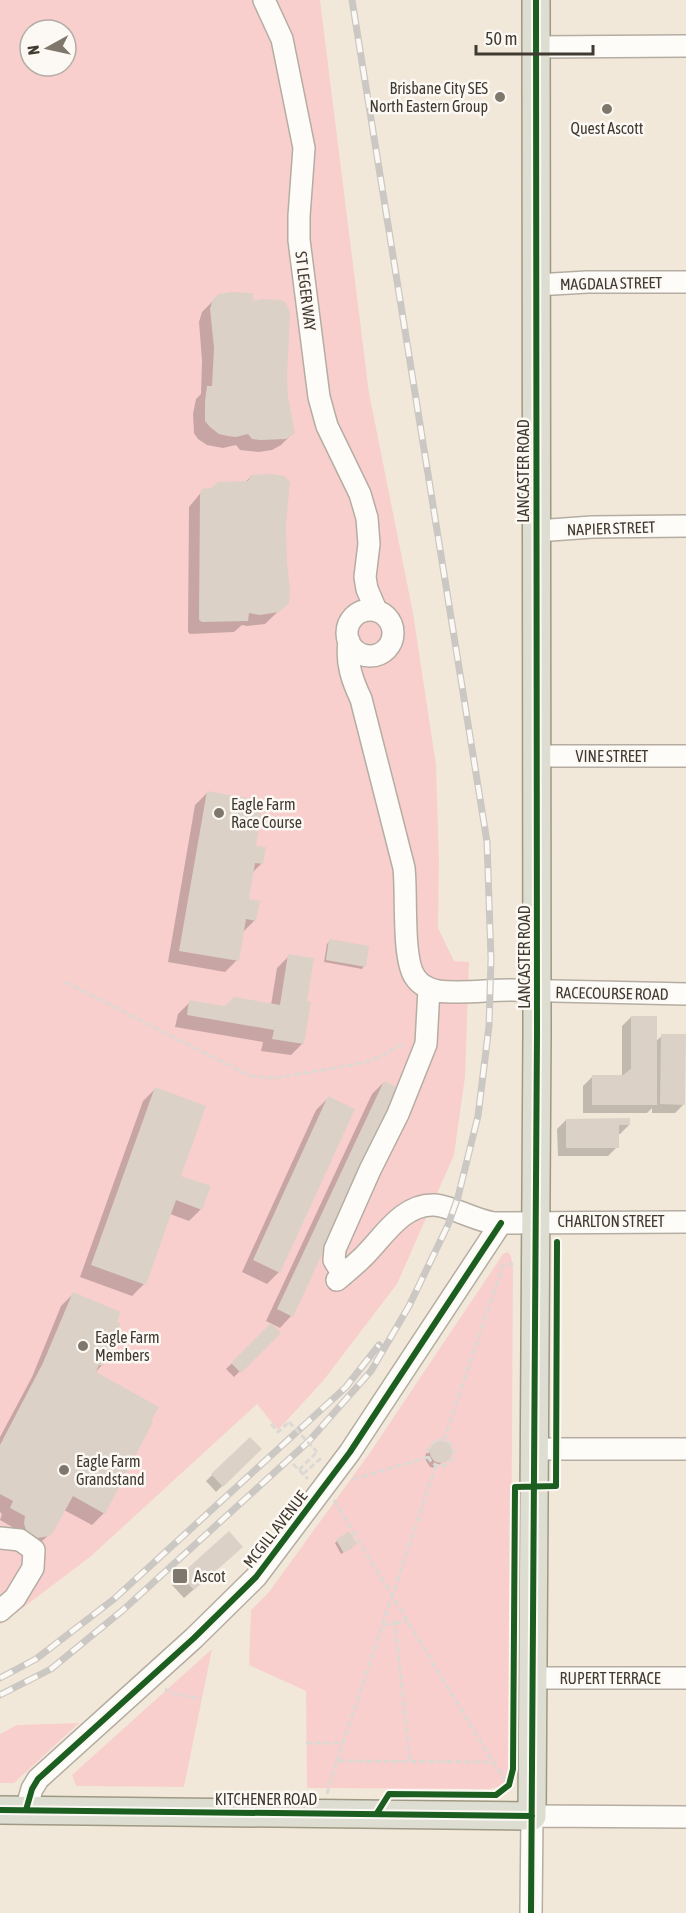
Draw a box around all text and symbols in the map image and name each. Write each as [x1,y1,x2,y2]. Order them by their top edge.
north arrow [18,18,78,78]
scale bar [476,18,593,56]
text: 50 m [485,28,517,49]
text: N [24,44,43,56]
place label: Brisbane City SES North Eastern Group [370,79,488,116]
marker: Brisbane City SES North Eastern Group [493,90,507,104]
marker: Quest Ascott [600,102,614,116]
place label: Quest Ascott [571,119,644,137]
street label: ST LEGER WAY [292,250,320,333]
street label: MAGDALA STREET [560,273,662,293]
street label: LANCASTER ROAD [514,419,532,523]
street label: NAPIER STREET [566,517,656,539]
street label: VINE STREET [576,747,648,765]
place label: Eagle Farm Race Course [231,795,302,831]
marker: Eagle Farm Race Course [212,806,226,820]
street label: LANCASTER ROAD [515,905,533,1009]
street label: RACECOURSE ROAD [555,983,669,1003]
street label: CHARLTON STREET [557,1212,665,1230]
place label: Eagle Farm Members [95,1328,159,1364]
marker: Eagle Farm Members [76,1339,90,1353]
place label: Eagle Farm Grandstand [76,1452,145,1488]
marker: Eagle Farm Grandstand [57,1463,71,1477]
street label: MCGILL AVENUE [239,1487,311,1571]
marker: Ascot [171,1567,189,1585]
place label: Ascot [194,1567,226,1585]
street label: RUPERT TERRACE [559,1669,661,1687]
street label: KITCHENER ROAD [215,1790,317,1808]

